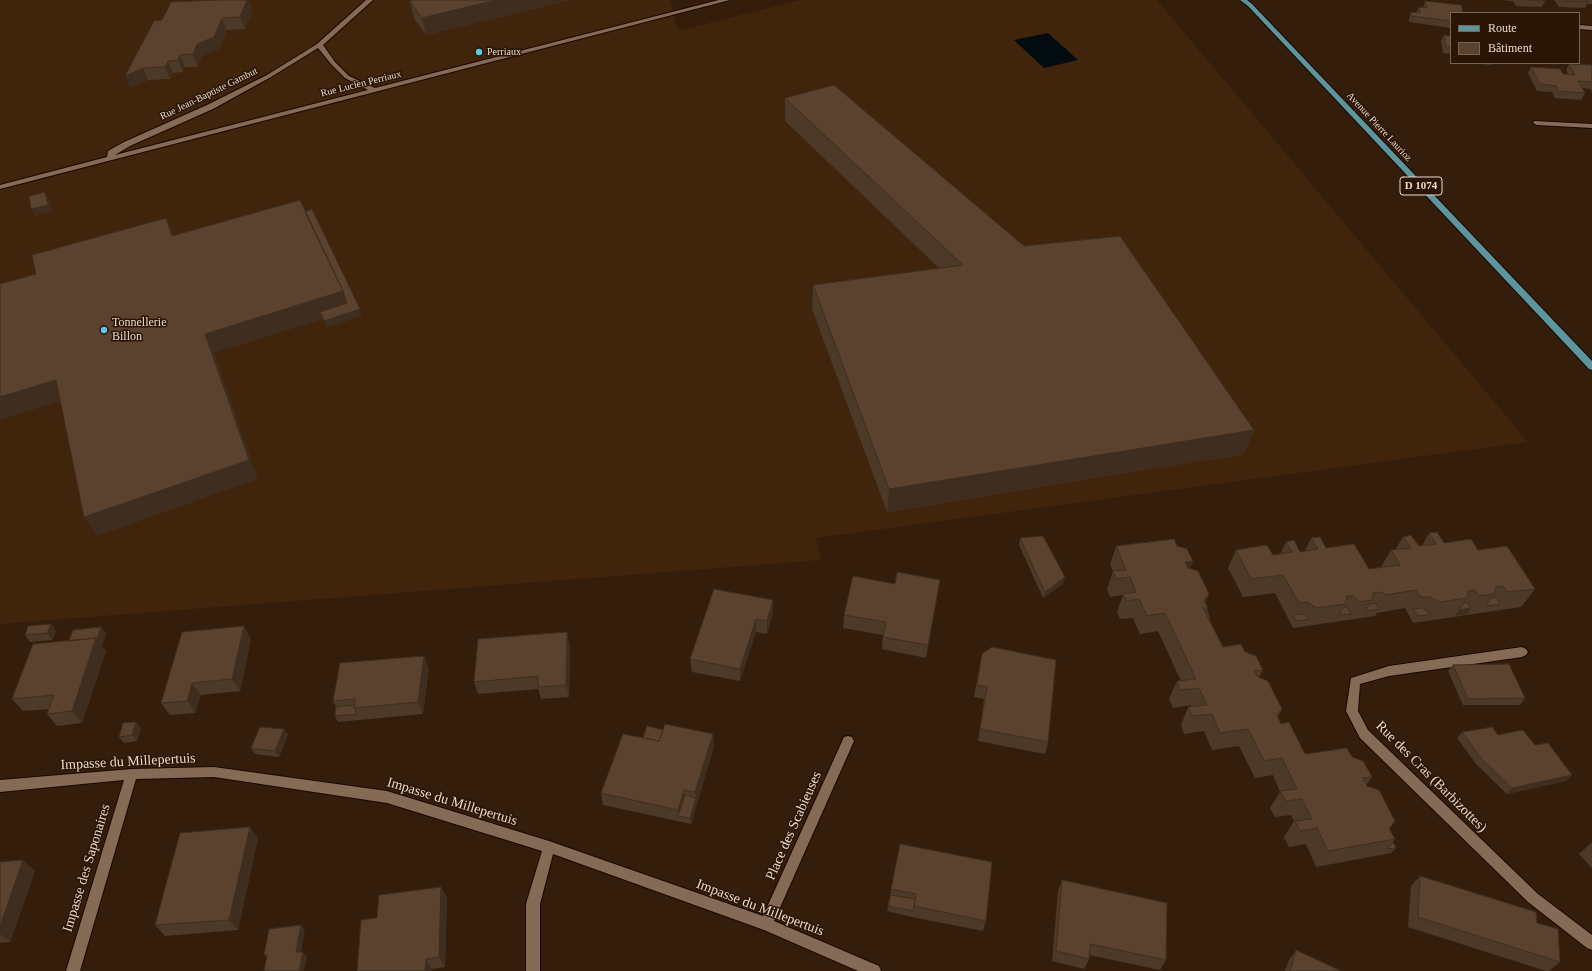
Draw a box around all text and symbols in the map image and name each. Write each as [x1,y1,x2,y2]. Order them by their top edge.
legend [1450,12,1580,64]
text: Route [1488,21,1517,35]
text: Bâtiment [1488,41,1532,55]
place label: Perriaux [487,46,521,58]
marker: Perriaux [474,47,484,57]
street label: Rue Jean-Baptiste Gambut [158,65,260,123]
street label: Rue Lucien Perriaux [319,68,403,100]
street label: Avenue Pierre Laurioz [1344,90,1414,164]
road number: D 1074 [1400,177,1442,195]
place label: Tonnellerie Billon [112,316,166,344]
marker: Tonnellerie Billon [99,325,109,335]
street label: Rue des Cras (Barbizottes) [1372,718,1490,836]
street label: Impasse du Millepertuis [60,750,196,774]
street label: Place des Scabieuses [762,769,826,883]
street label: Impasse du Millepertuis [385,774,519,830]
street label: Impasse des Saponaires [60,802,114,934]
street label: Impasse du Millepertuis [694,876,826,940]

